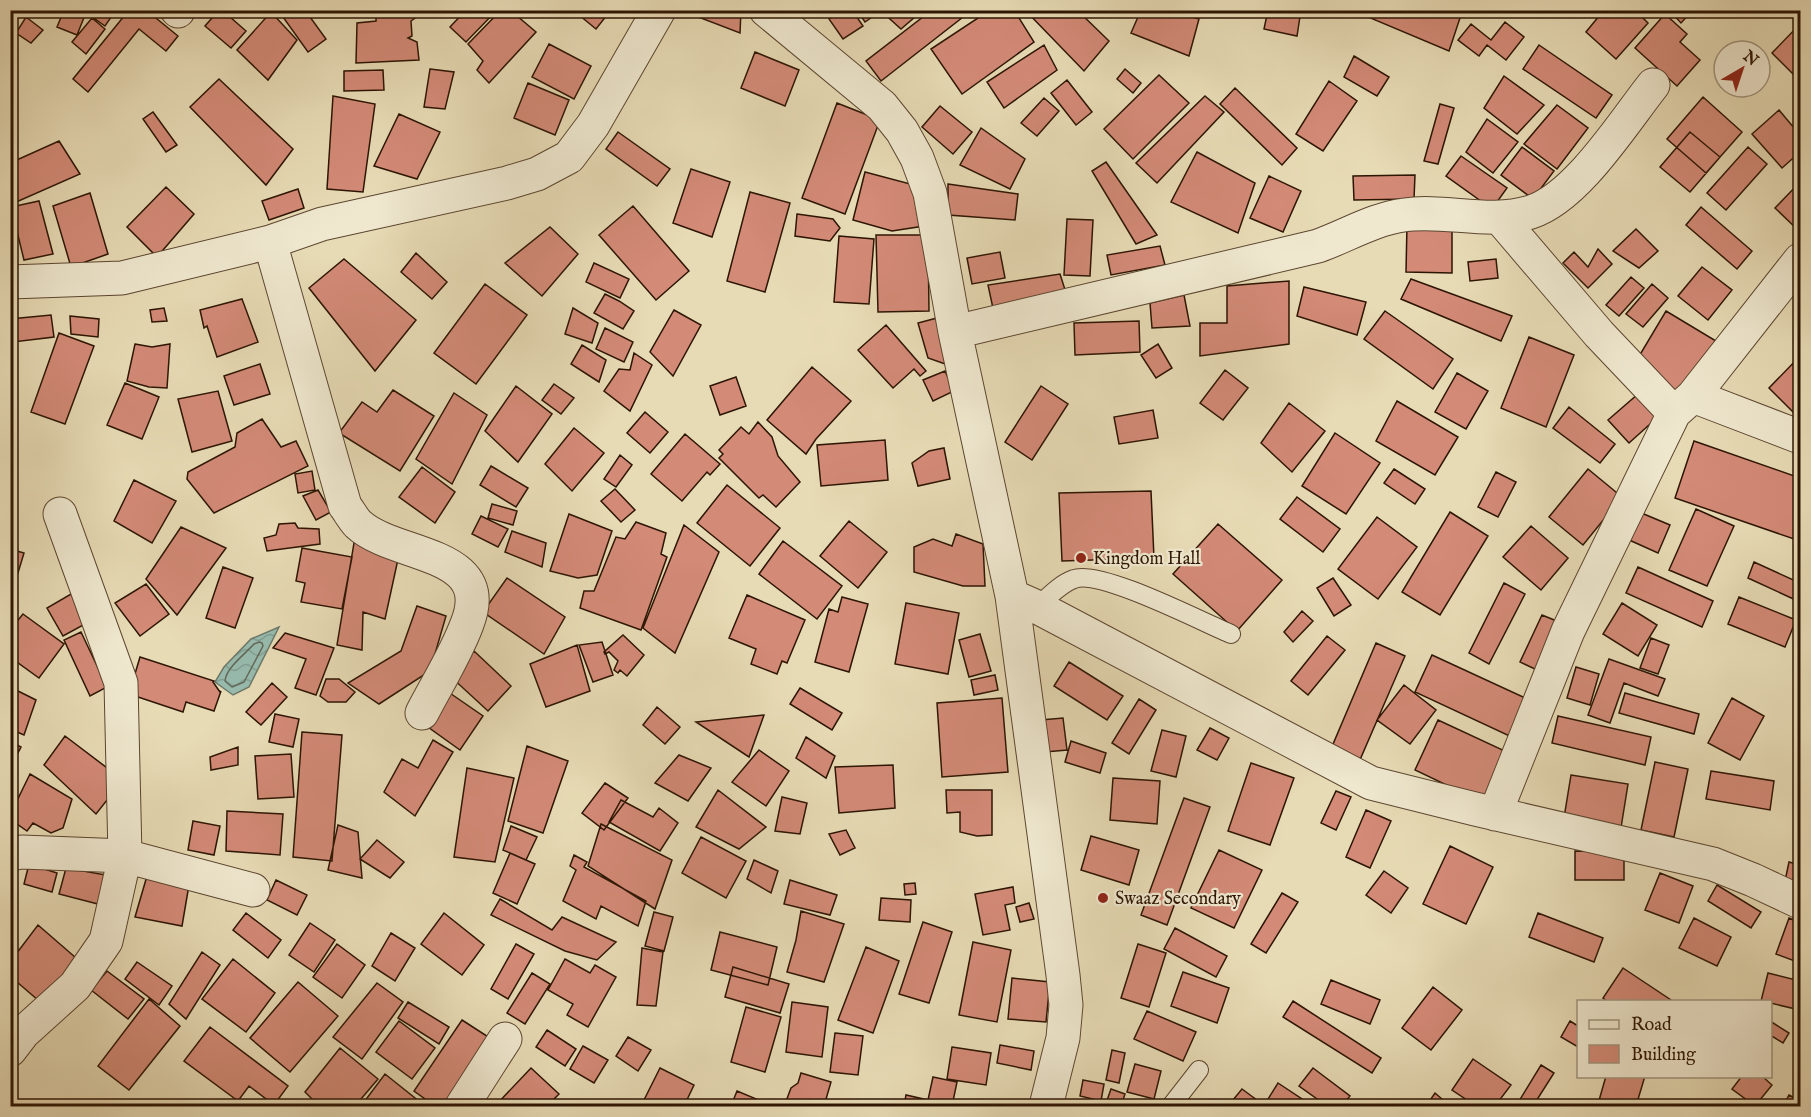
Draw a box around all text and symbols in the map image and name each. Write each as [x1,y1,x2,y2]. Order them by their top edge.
north arrow [1712,39,1772,99]
text: N [1738,46,1762,71]
place label: Kingdom Hall [1093,548,1200,571]
marker: Kingdom Hall [1074,551,1088,565]
place label: Swaaz Secondary [1115,888,1241,911]
marker: Swaaz Secondary [1096,891,1110,905]
legend [1577,1000,1772,1078]
text: Road [1631,1014,1672,1037]
text: Building [1631,1044,1696,1067]

